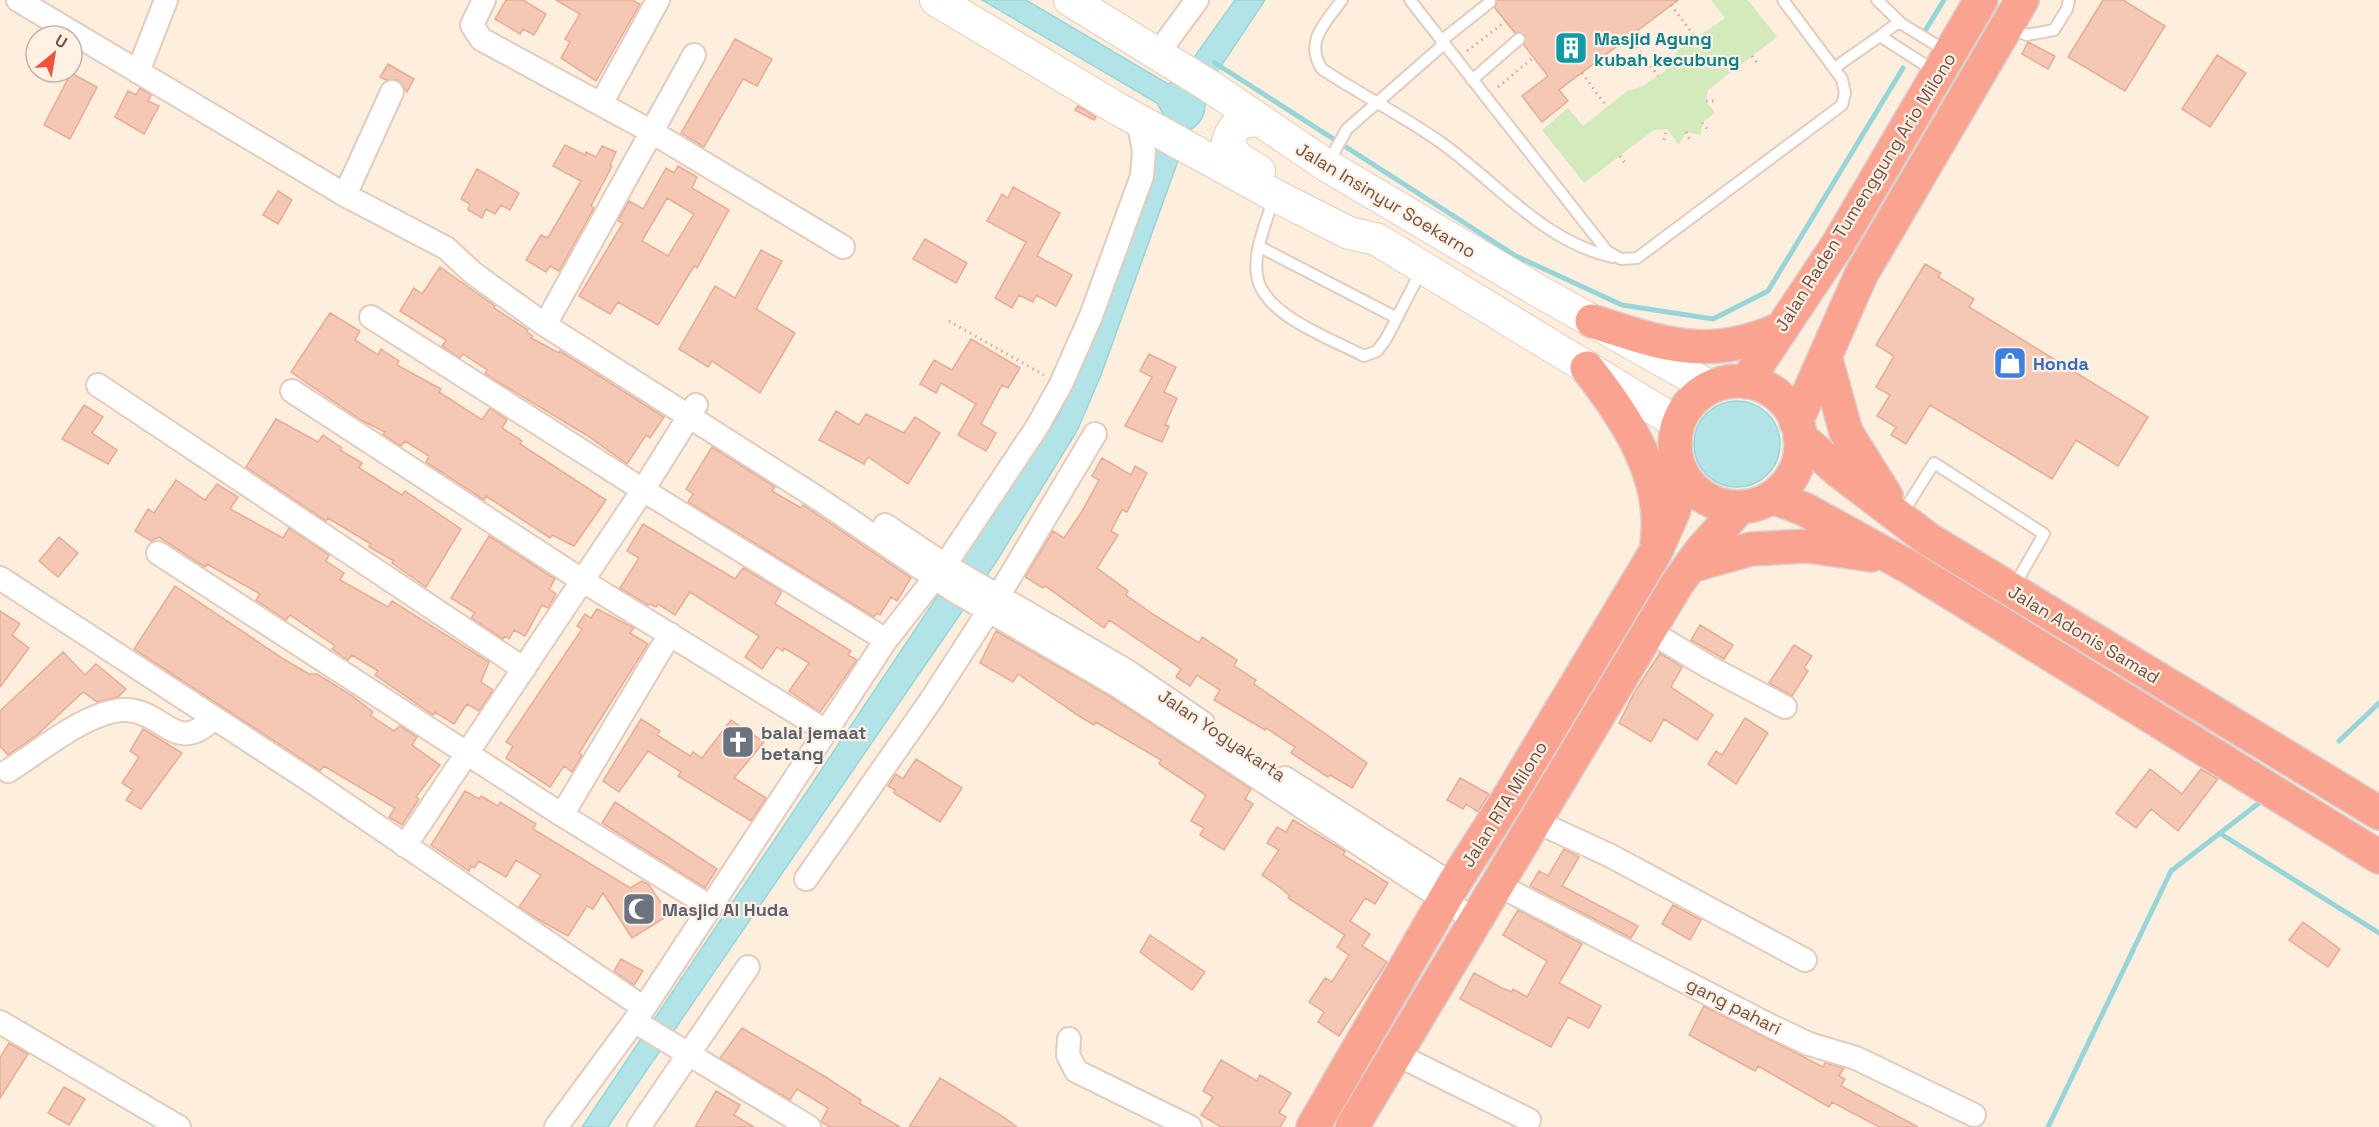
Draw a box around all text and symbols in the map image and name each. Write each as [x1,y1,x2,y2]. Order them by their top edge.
north arrow [24,24,84,84]
place label: Masjid Agung kubah kecubung [1594,27,1740,71]
text: U [51,30,71,53]
building icon: Masjid Agung kubah kecubung [1553,30,1589,66]
street label: Jalan Raden Tumenggung Ario Milono [1769,48,1961,336]
street label: Jalan Insinyur Soekarno [1292,137,1480,263]
shop icon: Honda [1992,345,2028,381]
place label: Honda [2033,352,2089,375]
street label: Jalan Adonis Samad [2004,580,2164,688]
street label: Jalan Yogyakarta [1154,684,1290,786]
place label: balai jemaat betang [761,721,866,765]
church icon: balai jemaat betang [720,724,756,760]
street label: Jalan RTA Milono [1456,737,1552,871]
mosque icon: Masjid Al Huda [621,891,657,927]
place label: Masjid Al Huda [662,898,789,921]
street label: gang pahari [1683,972,1785,1040]

